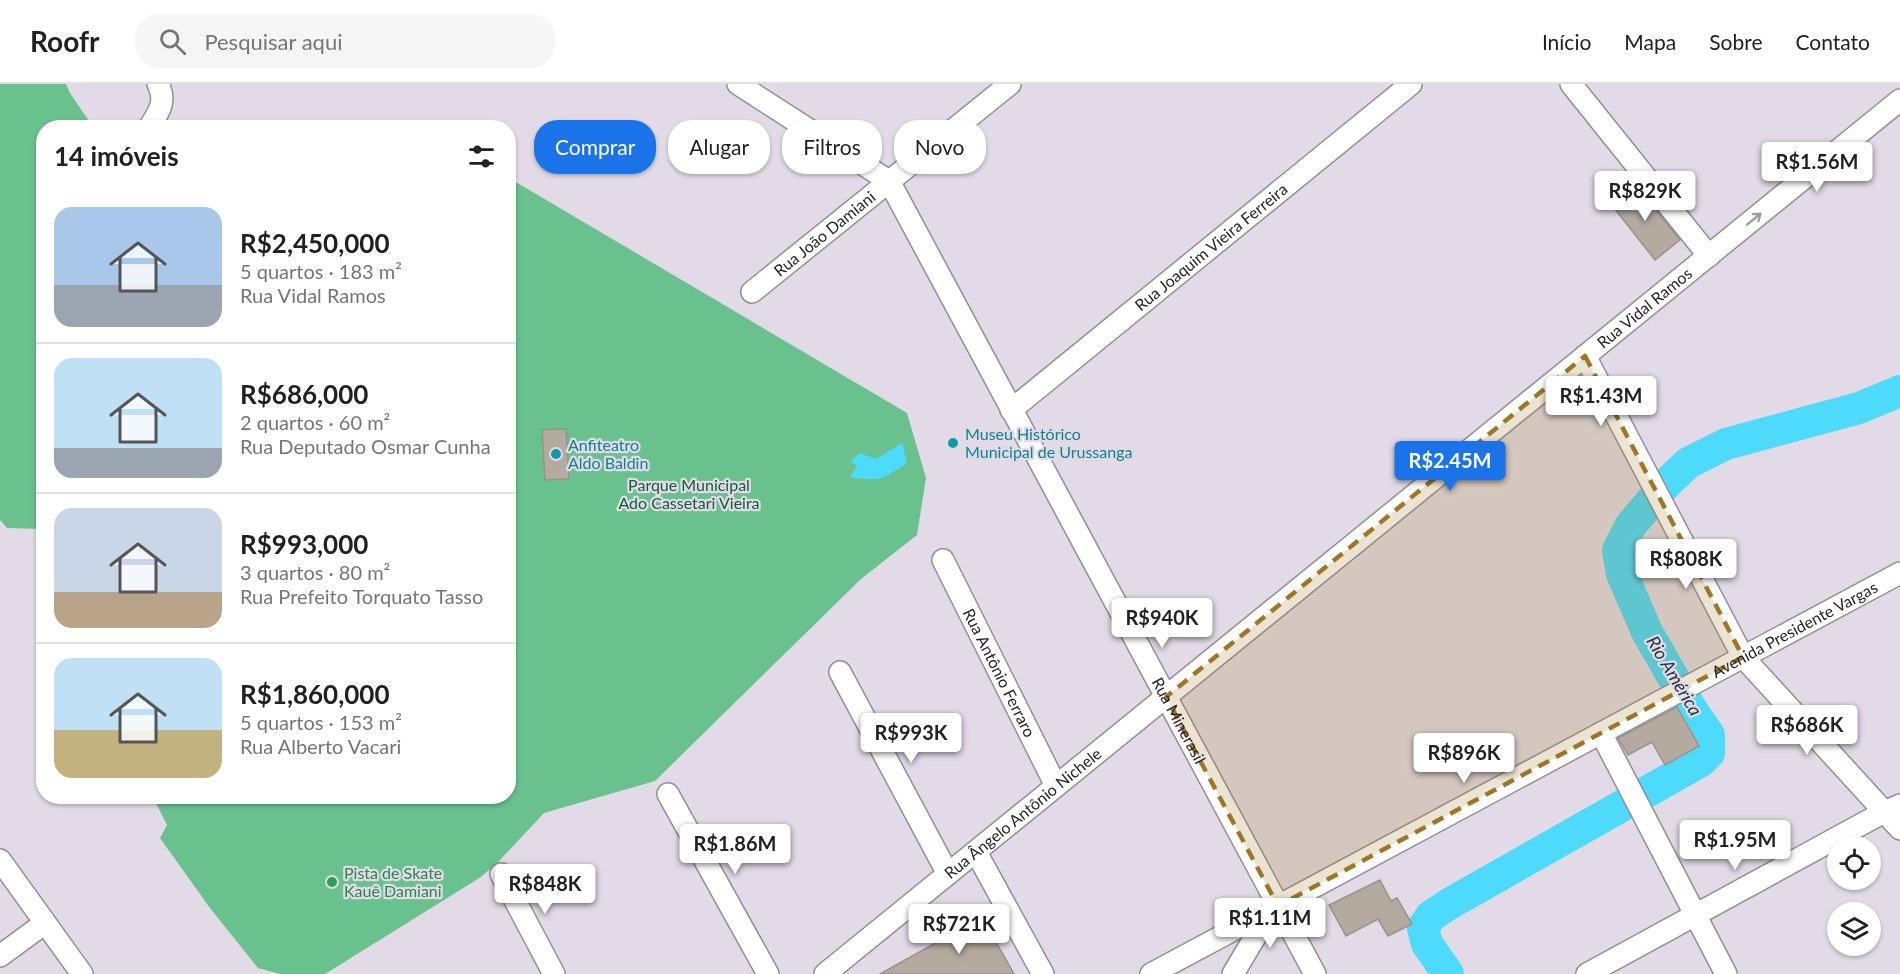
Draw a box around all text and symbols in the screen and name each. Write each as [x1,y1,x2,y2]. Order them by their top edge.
search box [135,14,555,68]
text: Roofr [30,24,99,58]
icon: search [156,25,189,58]
text: Pesquisar aqui [204,28,342,55]
text: Início [1542,29,1591,54]
text: Mapa [1624,29,1676,54]
text: Sobre [1709,29,1762,54]
text: Contato [1795,29,1870,54]
chip: Comprar [534,120,656,174]
chip: Alugar [668,120,770,174]
chip: Filtros [782,120,882,174]
chip: Novo [894,120,986,174]
text: 14 imóveis [54,140,179,172]
icon: filters [465,140,498,173]
pin: R$1.56M [1762,142,1872,193]
text: R$1.56M [1776,149,1858,173]
pin: R$829K [1596,171,1694,222]
text: R$829K [1609,178,1681,202]
street label: Rua Joaquim Vieira Ferreira [1131,179,1291,314]
street label: Rua João Damiani [770,187,879,280]
one-way arrow [1746,212,1761,226]
text: R$2,450,000 [240,227,390,259]
icon: home [102,231,174,303]
text: 5 quartos · 183 m² [240,259,402,283]
street label: Rua Vidal Ramos [1593,263,1695,352]
text: Rua Vidal Ramos [240,283,386,307]
pin: R$1.43M [1546,376,1656,427]
text: R$686,000 [240,378,368,410]
icon: home [102,382,174,454]
text: R$1.43M [1560,383,1642,407]
text: 2 quartos · 60 m² [240,410,390,434]
place label: Museu Histórico Municipal de Urussanga [965,424,1132,461]
text: Rua Deputado Osmar Cunha [240,434,491,458]
place label: Anfiteatro Aldo Baldin [568,435,648,472]
marker: Museu Histórico Municipal de Urussanga [946,436,960,450]
pin: R$2.45M [1395,441,1505,492]
marker: Anfiteatro Aldo Baldin [549,447,563,461]
text: R$2.45M [1409,448,1491,472]
park label: Parque Municipal Ado Cassetari Vieira [618,475,760,512]
text: R$993,000 [240,528,368,560]
icon: home [102,532,174,604]
pin: R$808K [1637,539,1735,590]
text: R$808K [1650,546,1722,570]
text: 3 quartos · 80 m² [240,560,390,584]
street label: Avenida Presidente Vargas [1708,577,1880,681]
text: Rua Prefeito Torquato Tasso [240,584,483,608]
pin: R$940K [1113,598,1211,649]
street label: Rua Antônio Ferraro [960,605,1040,740]
text: R$940K [1126,605,1198,629]
water label: Rio América [1642,632,1707,719]
street label: Rua Minerasil [1148,674,1210,767]
text: R$1,860,000 [240,678,390,710]
icon: home [102,682,174,754]
pin: R$686K [1758,705,1856,756]
text: 5 quartos · 153 m² [240,710,402,734]
text: R$686K [1771,712,1843,736]
pin: R$993K [862,713,960,764]
text: R$993K [875,720,947,744]
pin: R$896K [1415,733,1513,784]
text: Rua Alberto Vacari [240,734,401,758]
text: R$896K [1428,740,1500,764]
street label: Rua Ângelo Antônio Nichele [940,743,1105,882]
pin: R$1.95M [1680,820,1790,871]
pin: R$1.86M [680,824,790,875]
text: R$1.95M [1694,827,1776,851]
text: R$1.86M [694,831,776,855]
map controls [1827,836,1881,956]
button: locate [1827,836,1881,890]
place label: Pista de Skate Kauê Damiani [344,863,442,900]
pin: R$848K [496,864,594,915]
text: R$848K [509,871,581,895]
marker: Pista de Skate Kauê Damiani [325,875,339,889]
pin: R$1.11M [1215,898,1325,949]
button: layers [1827,902,1881,956]
pin: R$721K [910,904,1008,955]
text: R$1.11M [1229,905,1311,929]
text: R$721K [923,911,995,935]

